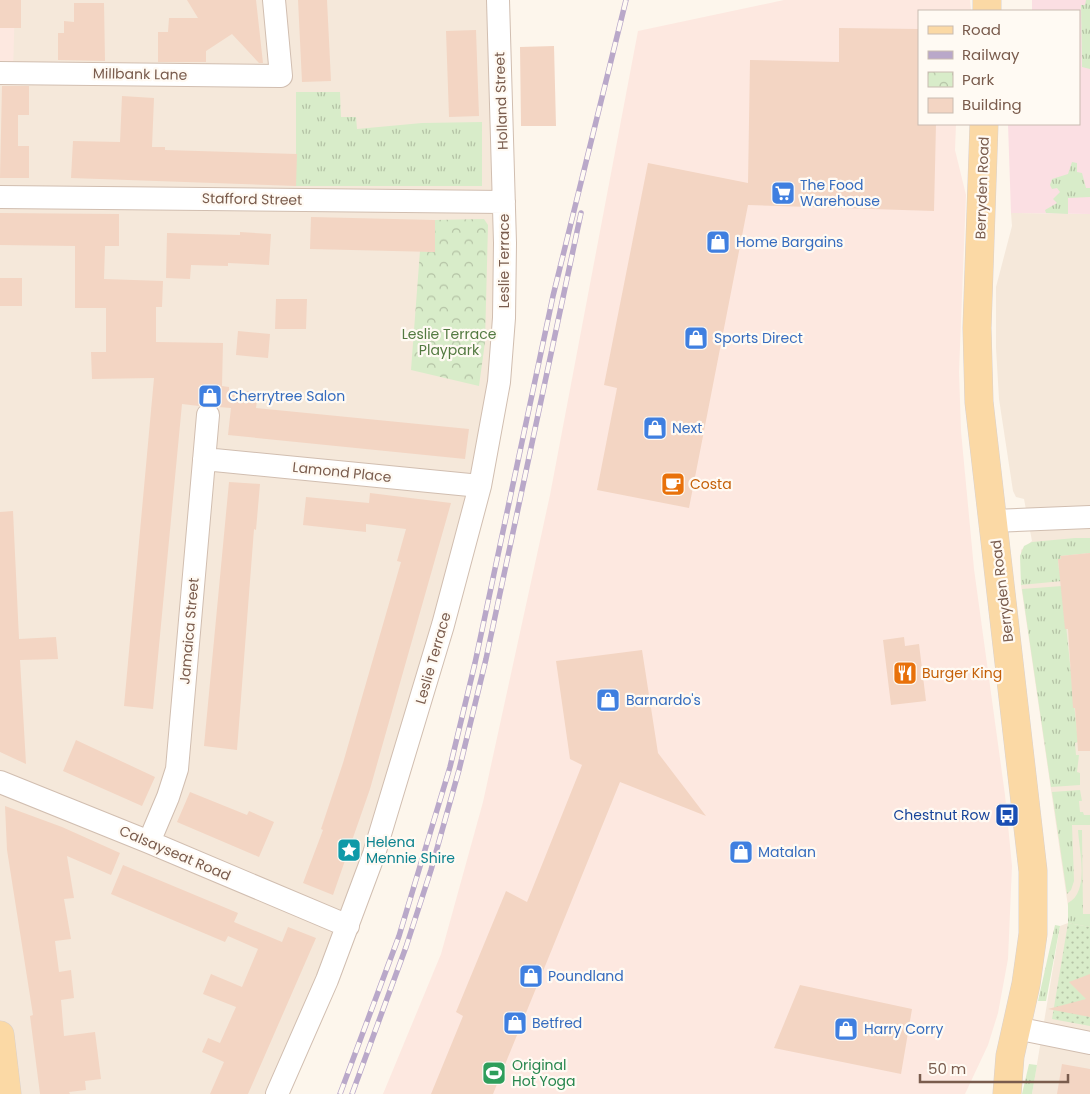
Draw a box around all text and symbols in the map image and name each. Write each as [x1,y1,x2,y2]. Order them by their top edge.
legend [918,10,1080,125]
text: Road [962,19,1001,40]
text: Railway [962,44,1020,65]
street label: Holland Street [489,52,513,150]
street label: Millbank Lane [93,63,188,85]
text: Park [962,69,994,90]
text: Building [962,94,1022,115]
street label: Berryden Road [970,136,994,240]
place label: The Food Warehouse [800,175,880,211]
supermarket icon: The Food Warehouse [770,180,796,206]
street label: Stafford Street [202,188,302,210]
street label: Leslie Terrace [494,213,514,308]
shop icon: Home Bargains [705,229,731,255]
place label: Home Bargains [736,232,843,252]
park label: Leslie Terrace Playpark [402,324,497,360]
shop icon: Sports Direct [683,325,709,351]
place label: Sports Direct [714,328,803,348]
shop icon: Cherrytree Salon [197,383,223,409]
place label: Cherrytree Salon [228,386,345,406]
shop icon: Next [642,415,668,441]
place label: Next [672,418,702,438]
street label: Lamond Place [292,457,393,487]
cafe icon: Costa [660,471,686,497]
place label: Costa [690,474,732,494]
street label: Berryden Road [986,539,1018,643]
street label: Jamaica Street [174,577,204,685]
street label: Leslie Terrace [410,609,456,706]
restaurant icon: Burger King [892,660,918,686]
place label: Burger King [922,663,1002,683]
shop icon: Barnardo's [595,687,621,713]
place label: Barnardo's [626,690,701,710]
bus stop icon: Chestnut Row [994,802,1020,828]
place label: Chestnut Row [893,805,991,825]
street label: Calsayseat Road [116,821,234,885]
place label: Helena Mennie Shire [366,832,455,868]
place icon: Helena Mennie Shire [336,837,362,863]
shop icon: Matalan [728,839,754,865]
place label: Matalan [758,842,816,862]
shop icon: Poundland [518,963,544,989]
place label: Poundland [548,966,624,986]
shop icon: Betfred [502,1010,528,1036]
place label: Betfred [532,1013,582,1033]
shop icon: Harry Corry [833,1016,859,1042]
place label: Harry Corry [864,1019,943,1039]
scale bar [920,1052,1068,1084]
place label: Original Hot Yoga [512,1055,576,1091]
text: 50 m [928,1058,966,1079]
sports icon: Original Hot Yoga [481,1060,507,1086]

